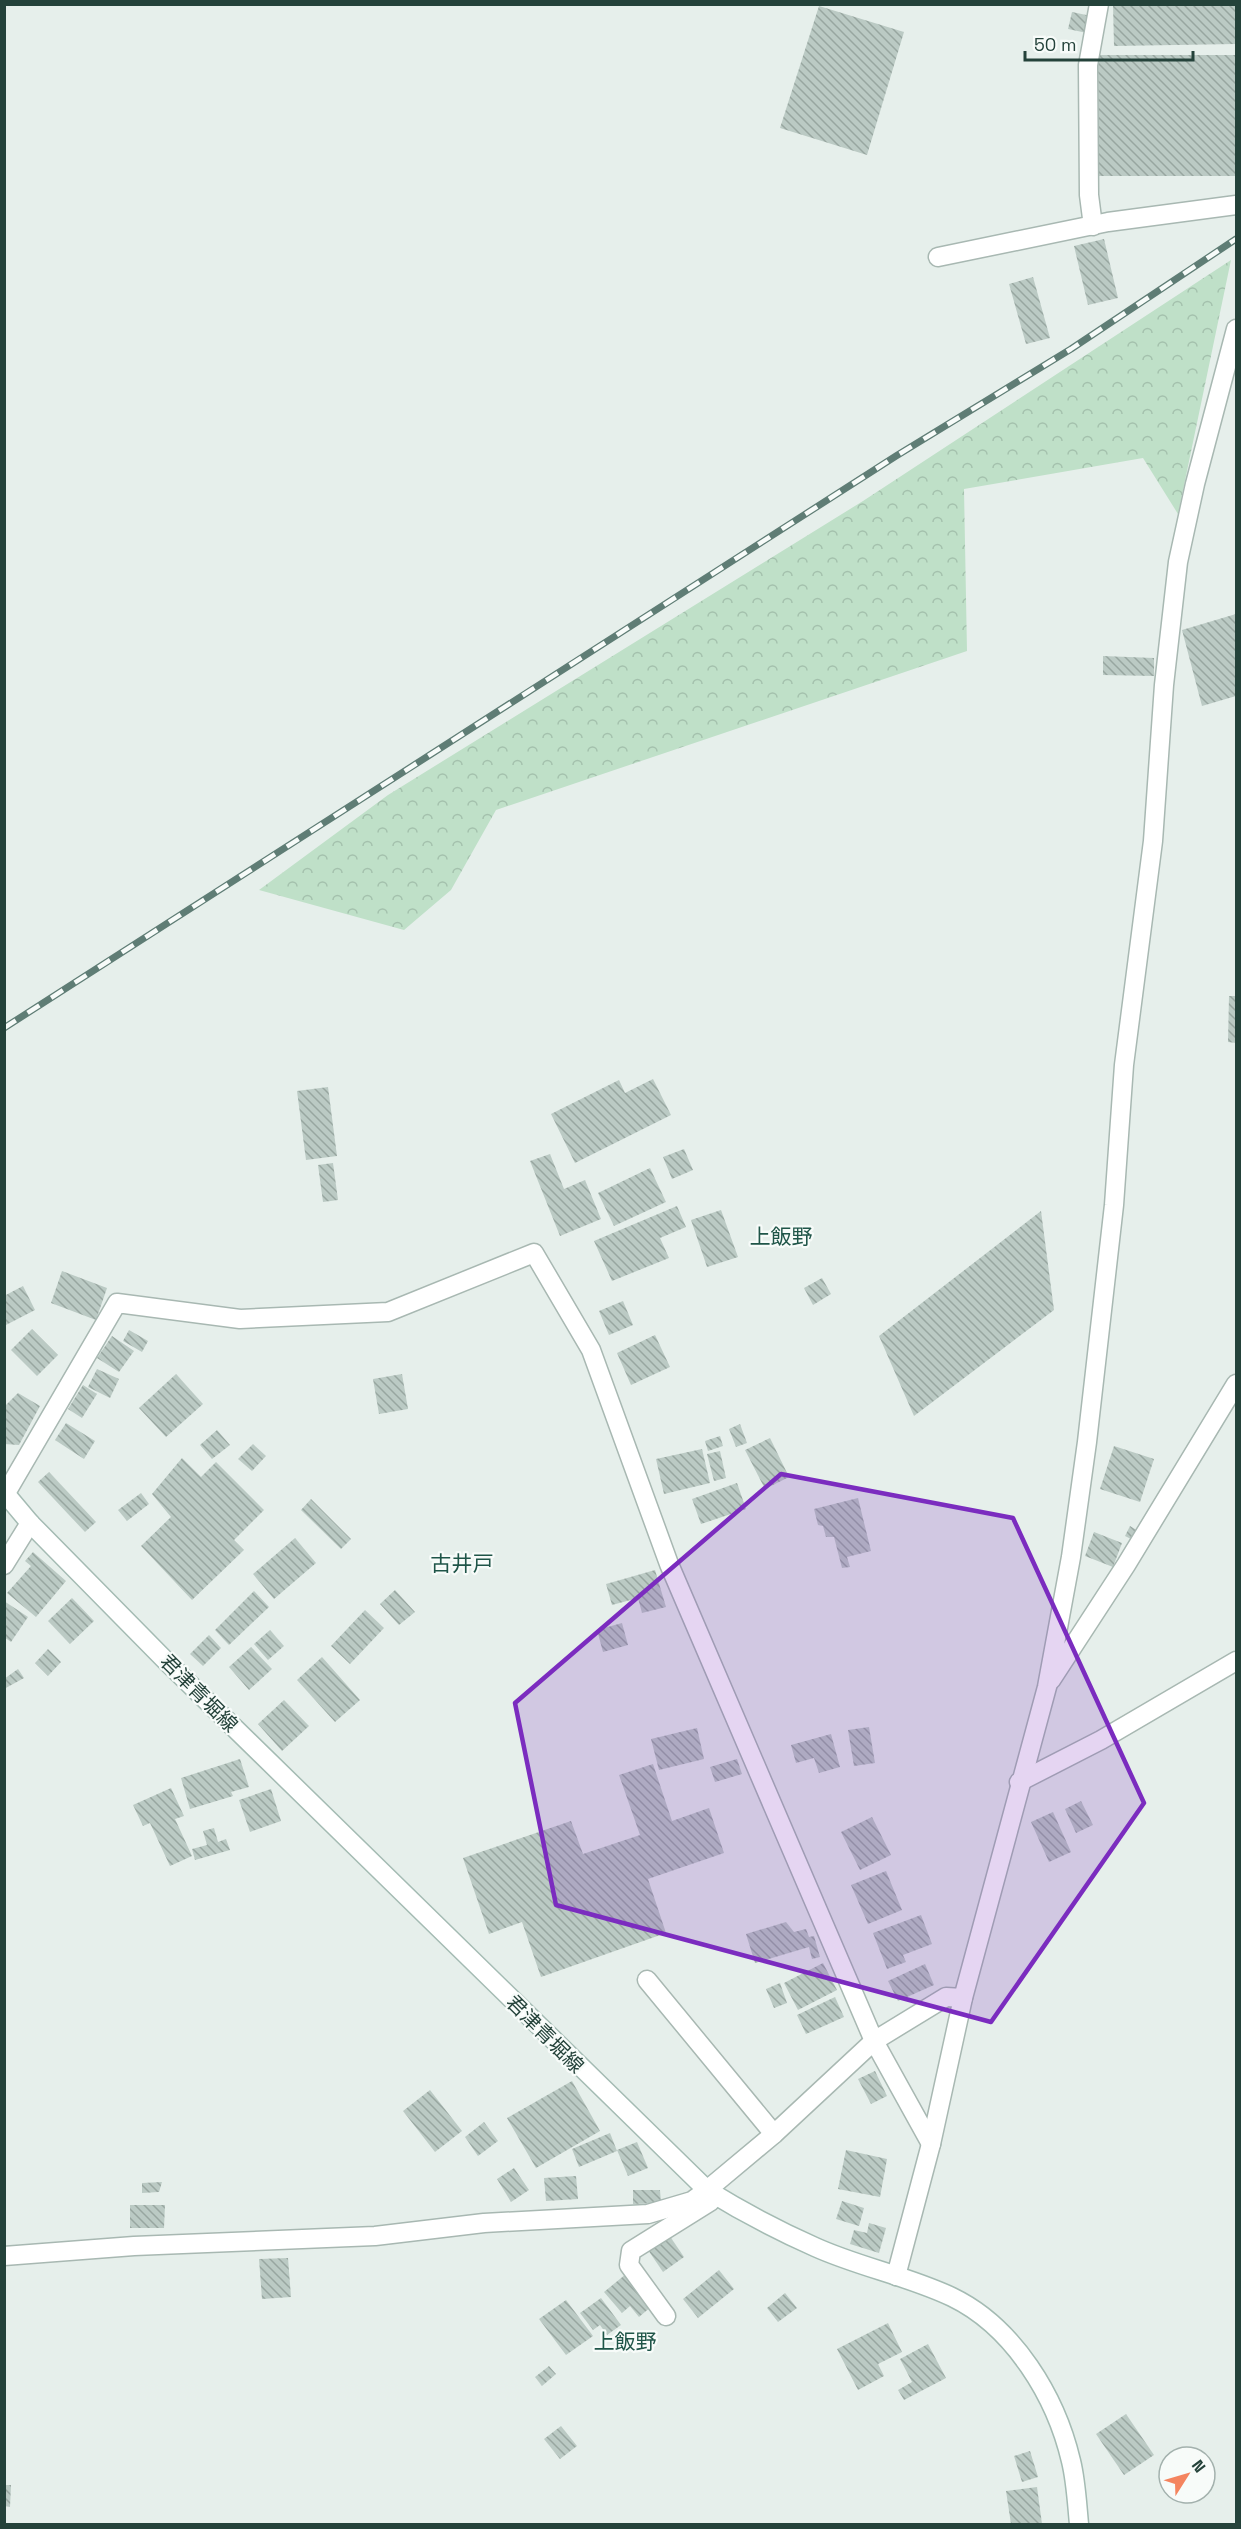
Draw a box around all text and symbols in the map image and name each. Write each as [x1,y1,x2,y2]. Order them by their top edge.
scale bar [1025,24,1193,62]
text: 50 m [1034,33,1076,56]
district label: 上飯野 [750,1223,813,1250]
district label: 古井戸 [431,1550,494,1577]
street label: 君津青堀線 [154,1648,244,1738]
street label: 君津青堀線 [500,1989,590,2079]
district label: 上飯野 [594,2328,657,2355]
north arrow [1157,2445,1217,2505]
text: N [1187,2456,1210,2477]

